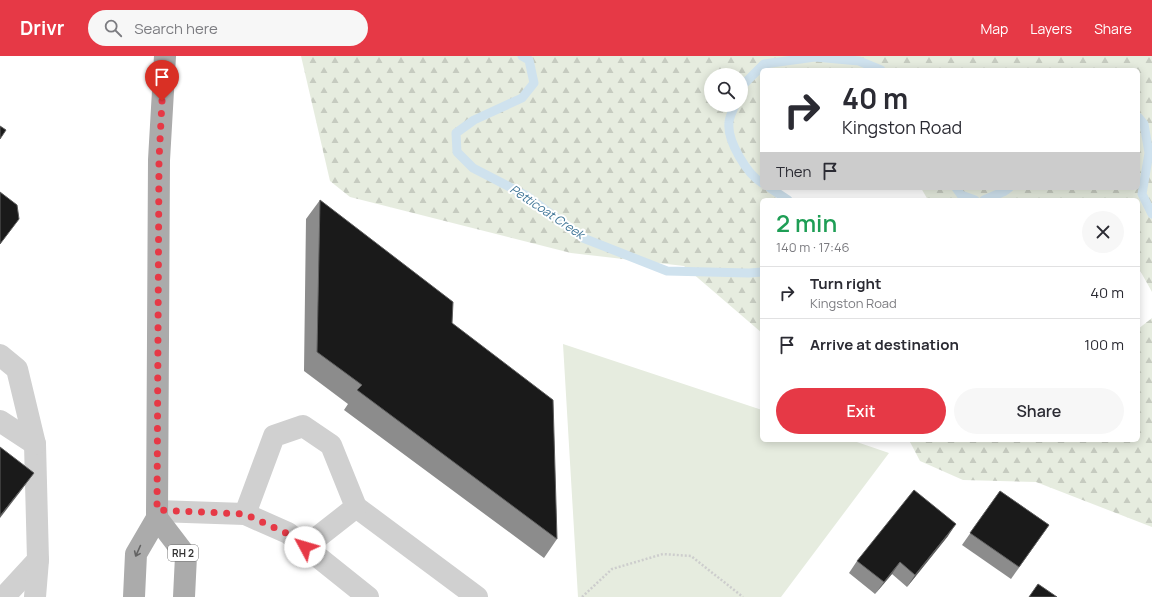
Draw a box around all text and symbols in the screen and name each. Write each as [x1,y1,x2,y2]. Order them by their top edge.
search box [88,10,368,46]
text: Drivr [20,15,64,41]
icon: search [102,17,124,39]
text: Search here [134,18,218,39]
text: Map [980,19,1008,38]
text: Layers [1030,19,1072,38]
text: Share [1094,19,1132,38]
pin [145,60,179,101]
icon: arrive [151,66,173,88]
map controls [704,68,748,112]
button: search [704,68,748,112]
text: 40 m [842,79,908,117]
icon: right [776,84,828,136]
text: Kingston Road [842,115,962,139]
icon: arrive [819,160,841,182]
text: Then [776,161,811,182]
water label: Petticoat Creek [507,180,589,244]
text: 2 min [776,206,837,239]
button: close [1082,211,1124,253]
text: 140 m · 17:46 [776,238,850,256]
text: Turn right [810,273,881,294]
icon: right [776,282,798,304]
text: 40 m [1090,282,1124,303]
text: Kingston Road [810,294,897,312]
icon: arrive [776,334,798,356]
text: Arrive at destination [810,334,959,355]
text: 100 m [1084,334,1124,355]
button: Exit [776,388,946,434]
button: Share [954,388,1124,434]
position arrow [284,526,326,568]
one-way arrow [134,545,141,557]
road number: RH 2 [168,545,198,561]

